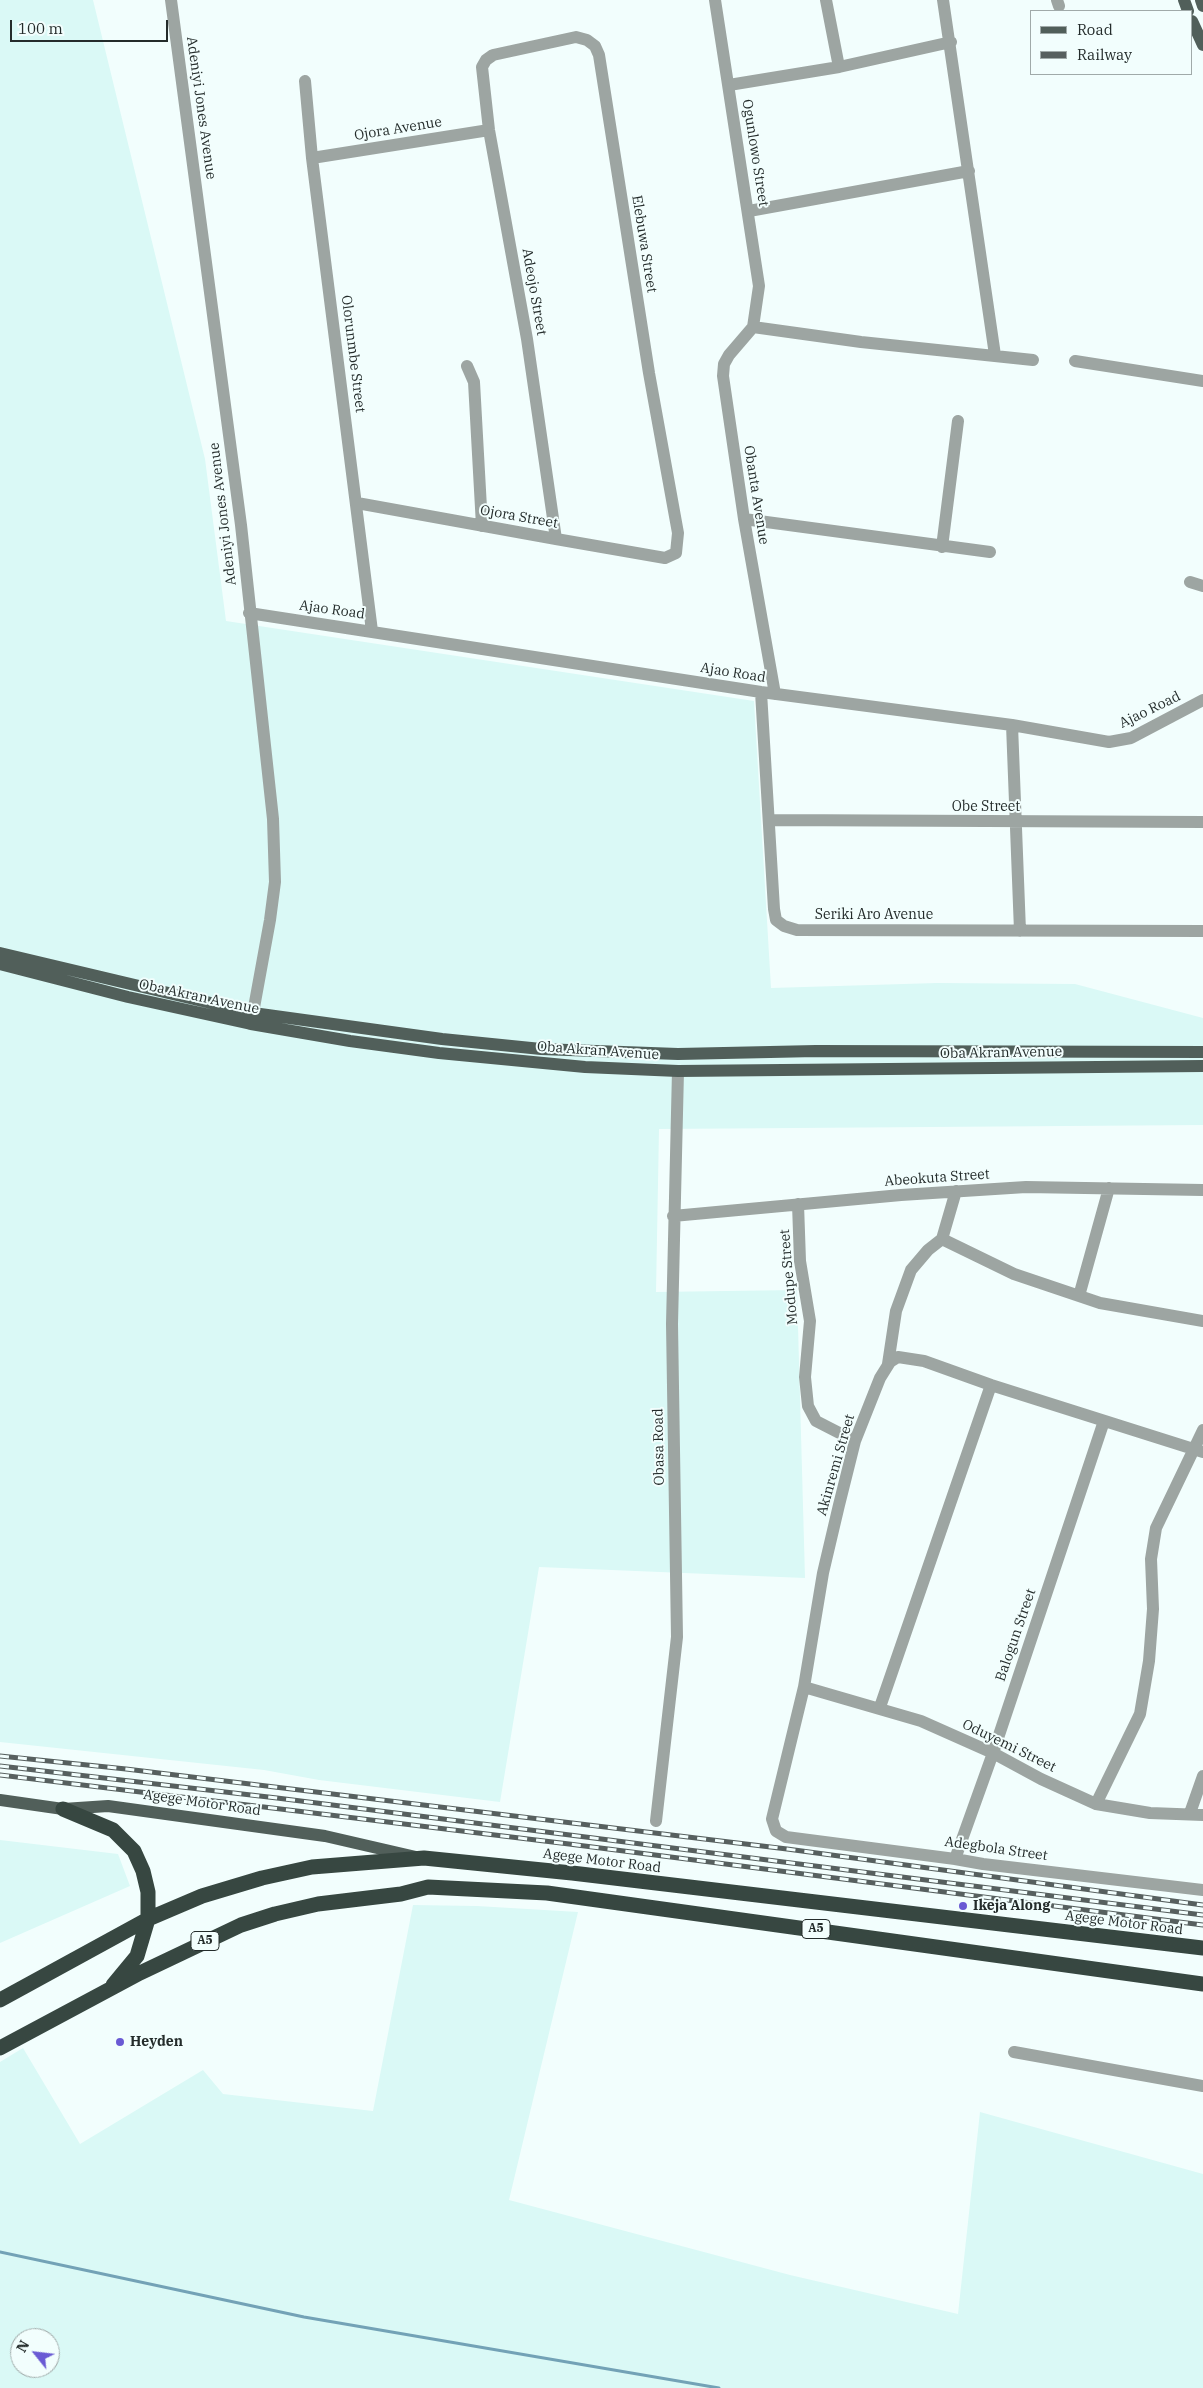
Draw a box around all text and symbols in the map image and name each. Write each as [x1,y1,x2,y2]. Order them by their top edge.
scale bar [12,10,170,42]
legend [1030,10,1193,75]
text: 100 m [18,19,63,38]
text: Road [1077,20,1113,39]
street label: Adeniyi Jones Avenue [183,36,219,180]
text: Railway [1077,45,1132,64]
street label: Ogunlowo Street [738,98,772,208]
street label: Ojora Avenue [353,114,443,144]
street label: Elebuwa Street [628,194,660,294]
street label: Adeojo Street [518,247,550,337]
street label: Olorunmbe Street [337,294,369,414]
street label: Adeniyi Jones Avenue [206,442,240,586]
street label: Obanta Avenue [740,444,772,546]
street label: Ojora Street [479,502,559,532]
street label: Ajao Road [298,597,366,623]
street label: Ajao Road [699,660,767,686]
street label: Ajao Road [1117,688,1183,732]
street label: Obe Street [952,799,1020,815]
street label: Seriki Aro Avenue [815,907,933,923]
street label: Oba Akran Avenue [137,976,261,1018]
street label: Oba Akran Avenue [536,1038,660,1064]
street label: Oba Akran Avenue [940,1044,1062,1062]
street label: Abeokuta Street [884,1166,990,1190]
street label: Modupe Street [776,1228,802,1326]
street label: Obasa Road [650,1408,668,1486]
street label: Akinremi Street [813,1412,859,1518]
street label: Balogun Street [992,1586,1040,1684]
street label: Oduyemi Street [959,1716,1059,1776]
street label: Agege Motor Road [142,1786,262,1820]
street label: Adegbola Street [943,1833,1049,1865]
street label: Agege Motor Road [542,1845,662,1877]
place label: Ikeja Along [973,1898,1050,1914]
marker: Ikeja Along [957,1900,969,1912]
street label: Agege Motor Road [1064,1907,1184,1939]
road number: A5 [802,1920,830,1938]
road number: A5 [191,1932,219,1950]
place label: Heyden [130,2034,183,2050]
marker: Heyden [114,2036,126,2048]
north arrow [10,2328,60,2378]
text: N [12,2337,33,2355]

